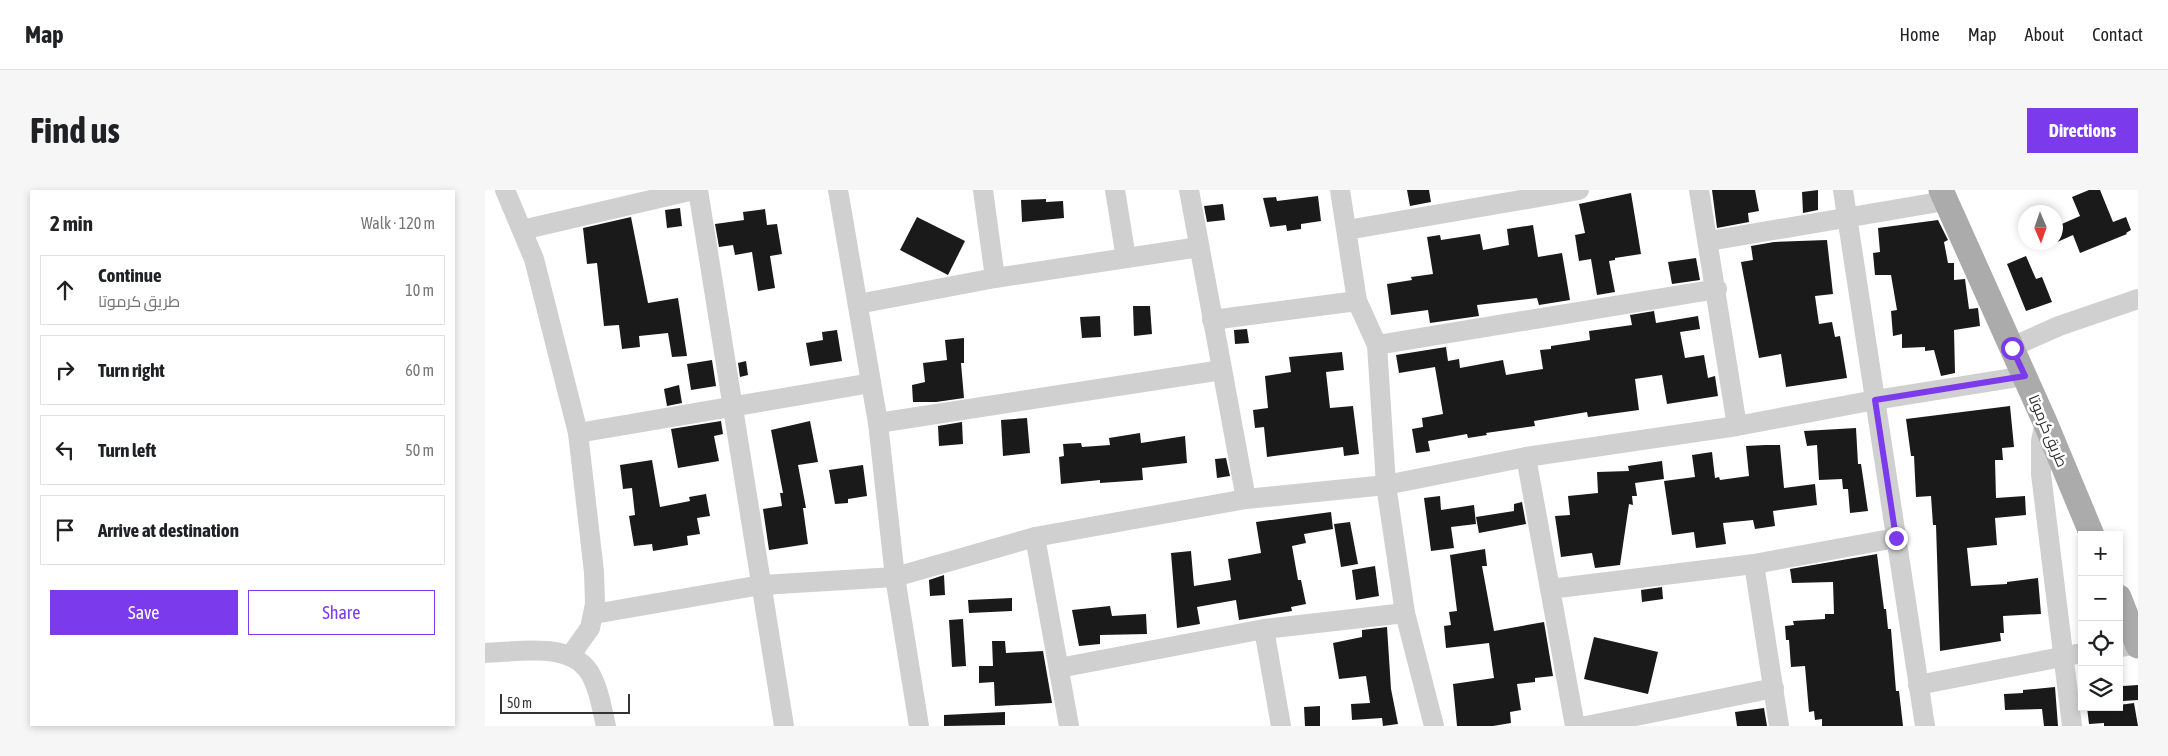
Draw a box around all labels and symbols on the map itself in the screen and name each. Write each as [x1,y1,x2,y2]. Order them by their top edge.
north arrow [2018,205,2063,250]
route start [2001,337,2024,360]
street label: طريق كرموتا [2024,392,2071,470]
route end [1885,527,1908,550]
scale bar [500,691,630,714]

